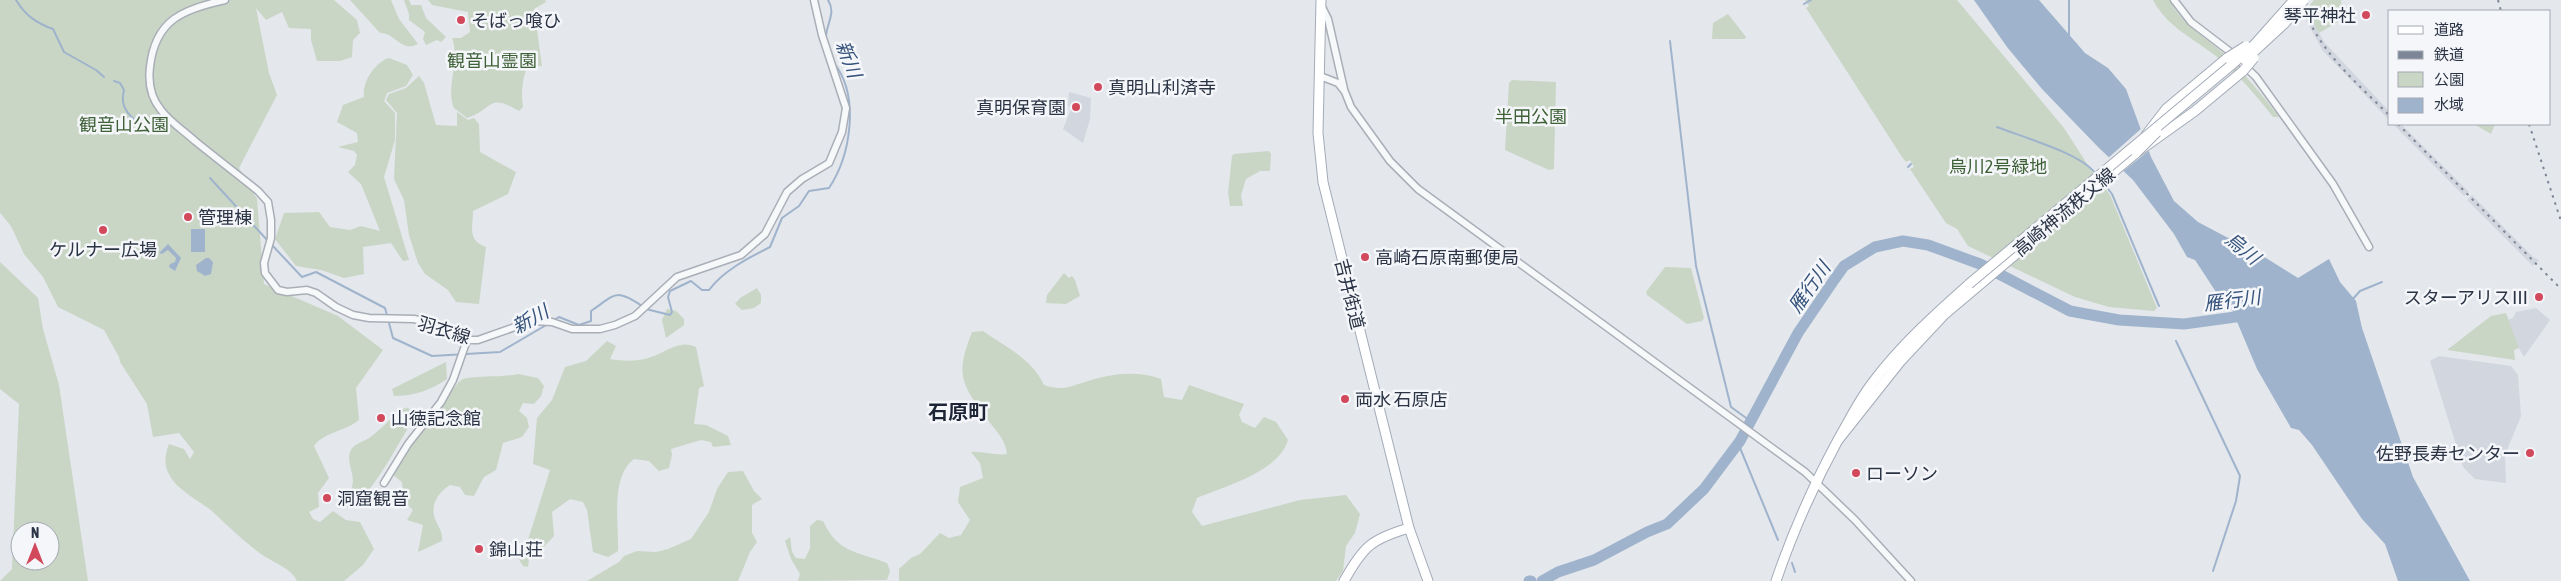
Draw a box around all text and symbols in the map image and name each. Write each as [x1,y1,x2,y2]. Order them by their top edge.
place label: 琴平神社 [2284,5,2356,26]
marker: 琴平神社 [2360,9,2372,21]
place label: そばっ喰ひ [471,10,561,31]
legend [2388,10,2551,125]
marker: そばっ喰ひ [455,14,467,26]
text: 道路 [2434,21,2464,38]
water label: 新川 [832,37,867,83]
text: 鉄道 [2434,46,2464,63]
park label: 観音山霊園 [447,50,537,71]
text: 公園 [2434,71,2464,88]
place label: 真明山利済寺 [1108,77,1216,98]
marker: 真明山利済寺 [1092,81,1104,93]
text: 水域 [2434,96,2464,113]
place label: 真明保育園 [976,97,1066,118]
marker: 真明保育園 [1070,101,1082,113]
park label: 半田公園 [1495,106,1567,127]
park label: 観音山公園 [79,114,169,135]
park label: 烏川2号緑地 [1949,156,2047,177]
street label: 高崎神流秩父線 [2009,163,2119,261]
place label: 管理棟 [198,207,252,228]
marker: 管理棟 [182,211,194,223]
marker: ケルナー広場 [97,224,109,236]
water label: 烏川 [2221,227,2266,270]
place label: ケルナー広場 [49,239,157,260]
place label: 高崎石原南郵便局 [1375,247,1519,268]
marker: 高崎石原南郵便局 [1359,251,1371,263]
water label: 雁行川 [1784,256,1836,317]
street label: 吉井街道 [1331,257,1369,331]
water label: 雁行川 [2202,285,2264,314]
place label: スターアリスⅢ [2404,287,2529,308]
marker: スターアリスⅢ [2533,291,2545,303]
water label: 新川 [508,299,554,338]
street label: 羽衣線 [415,312,473,348]
place label: 両水 石原店 [1355,389,1447,410]
marker: 両水 石原店 [1339,393,1351,405]
district label: 石原町 [928,400,988,423]
place label: 山徳記念館 [391,408,481,429]
marker: 山徳記念館 [375,412,387,424]
place label: 佐野長寿センター [2376,443,2520,464]
marker: 佐野長寿センター [2524,447,2536,459]
place label: ローソン [1866,463,1938,484]
marker: ローソン [1850,467,1862,479]
place label: 洞窟観音 [337,488,409,509]
marker: 洞窟観音 [321,492,333,504]
north arrow [10,521,60,571]
text: N [31,525,39,541]
place label: 錦山荘 [489,539,543,560]
marker: 錦山荘 [473,543,485,555]

